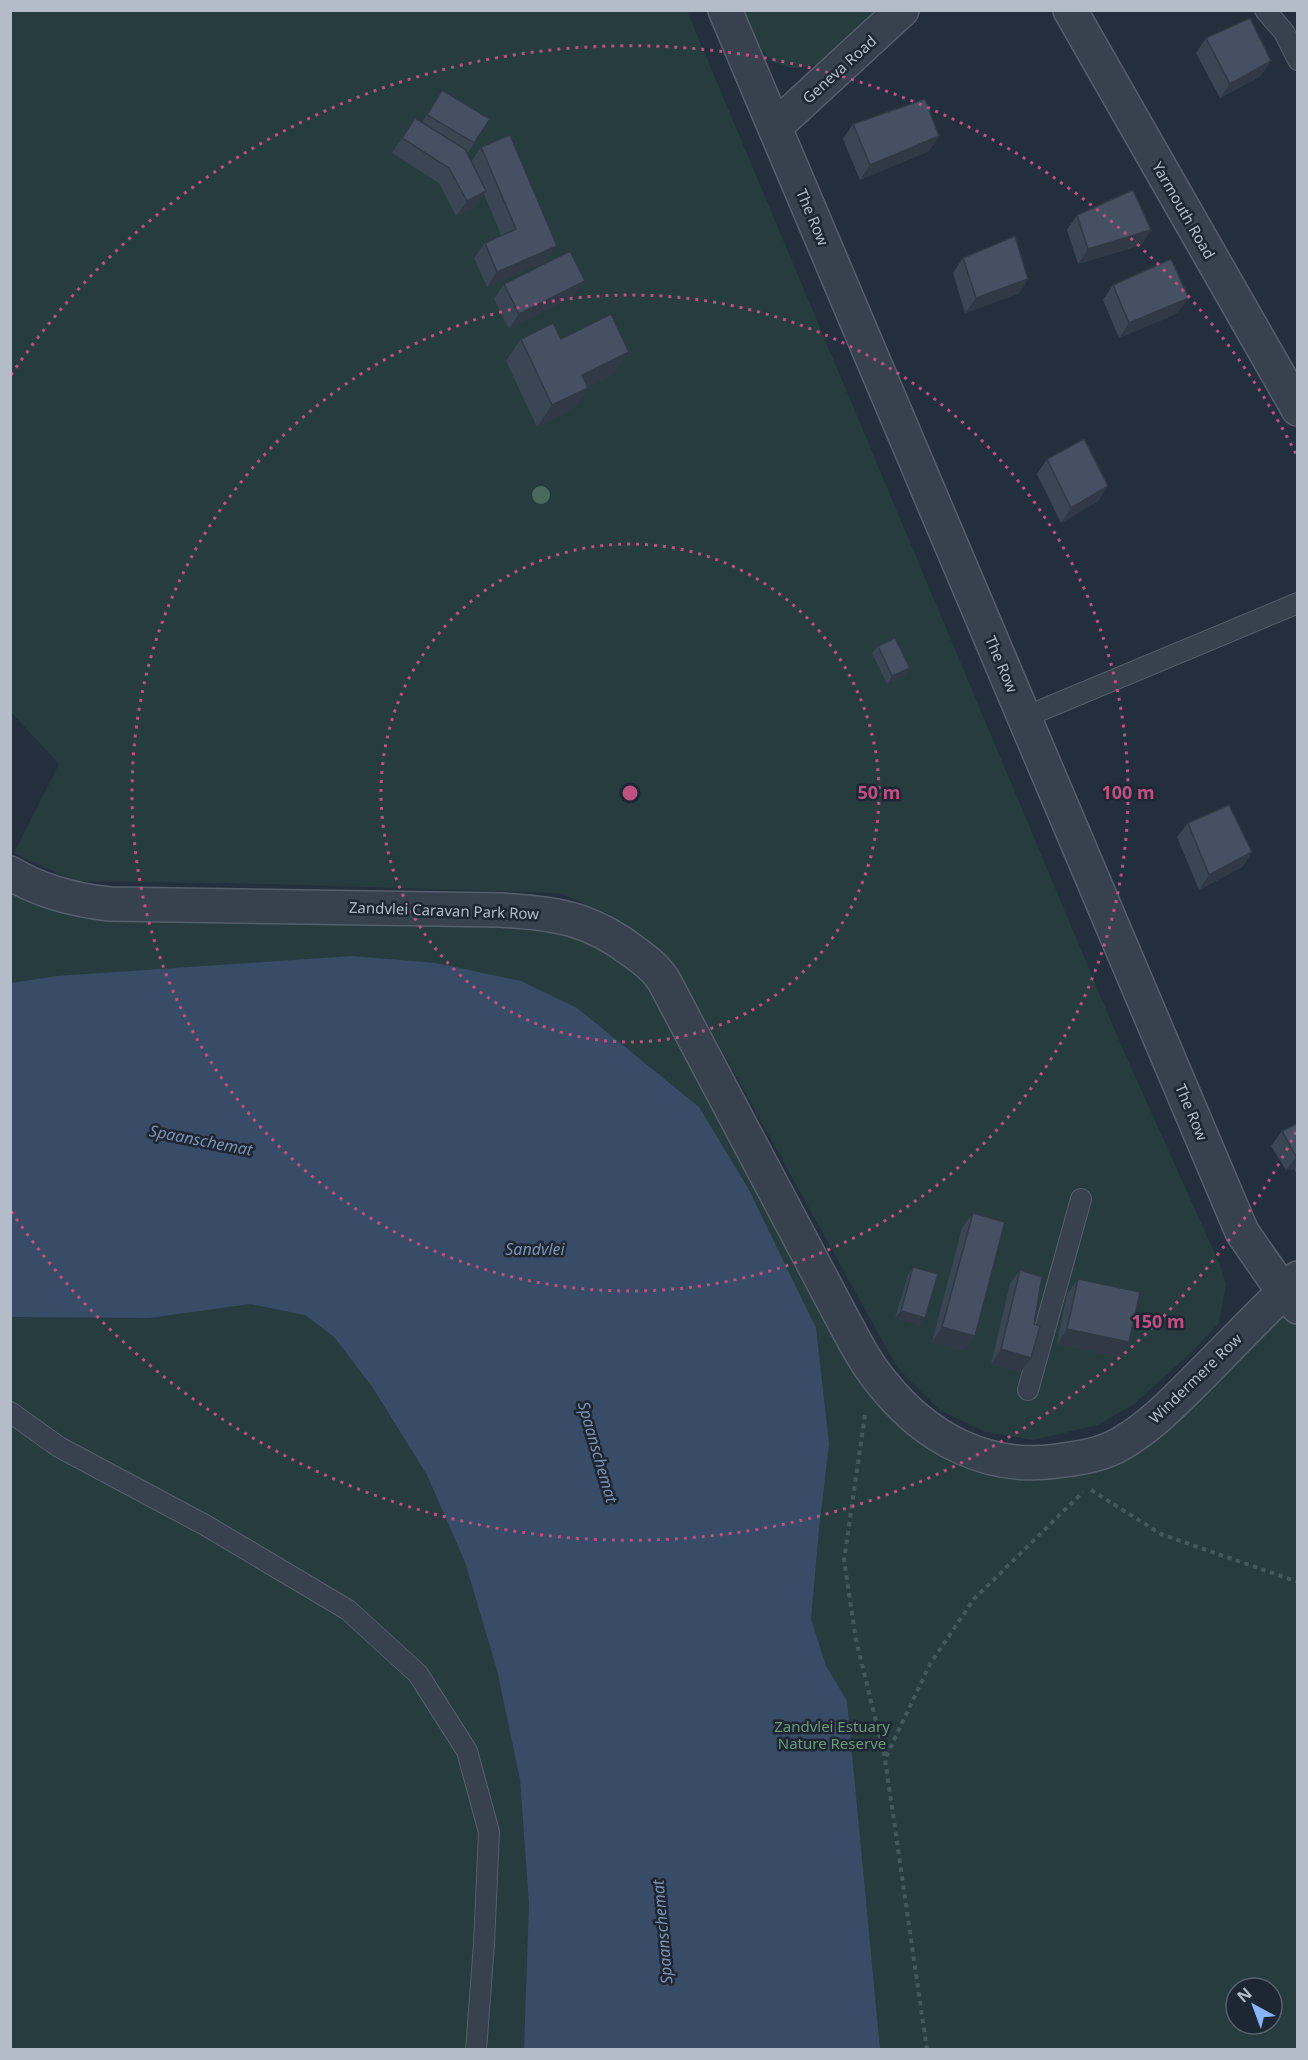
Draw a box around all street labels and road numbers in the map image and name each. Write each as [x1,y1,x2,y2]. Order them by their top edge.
street label: Geneva Road [798,31,880,107]
street label: Yarmouth Road [1148,158,1220,262]
street label: The Row [792,186,834,249]
street label: The Row [981,633,1023,696]
street label: Zandvlei Caravan Park Row [349,897,540,923]
street label: The Row [1171,1081,1213,1144]
street label: Windermere Row [1144,1328,1246,1427]

